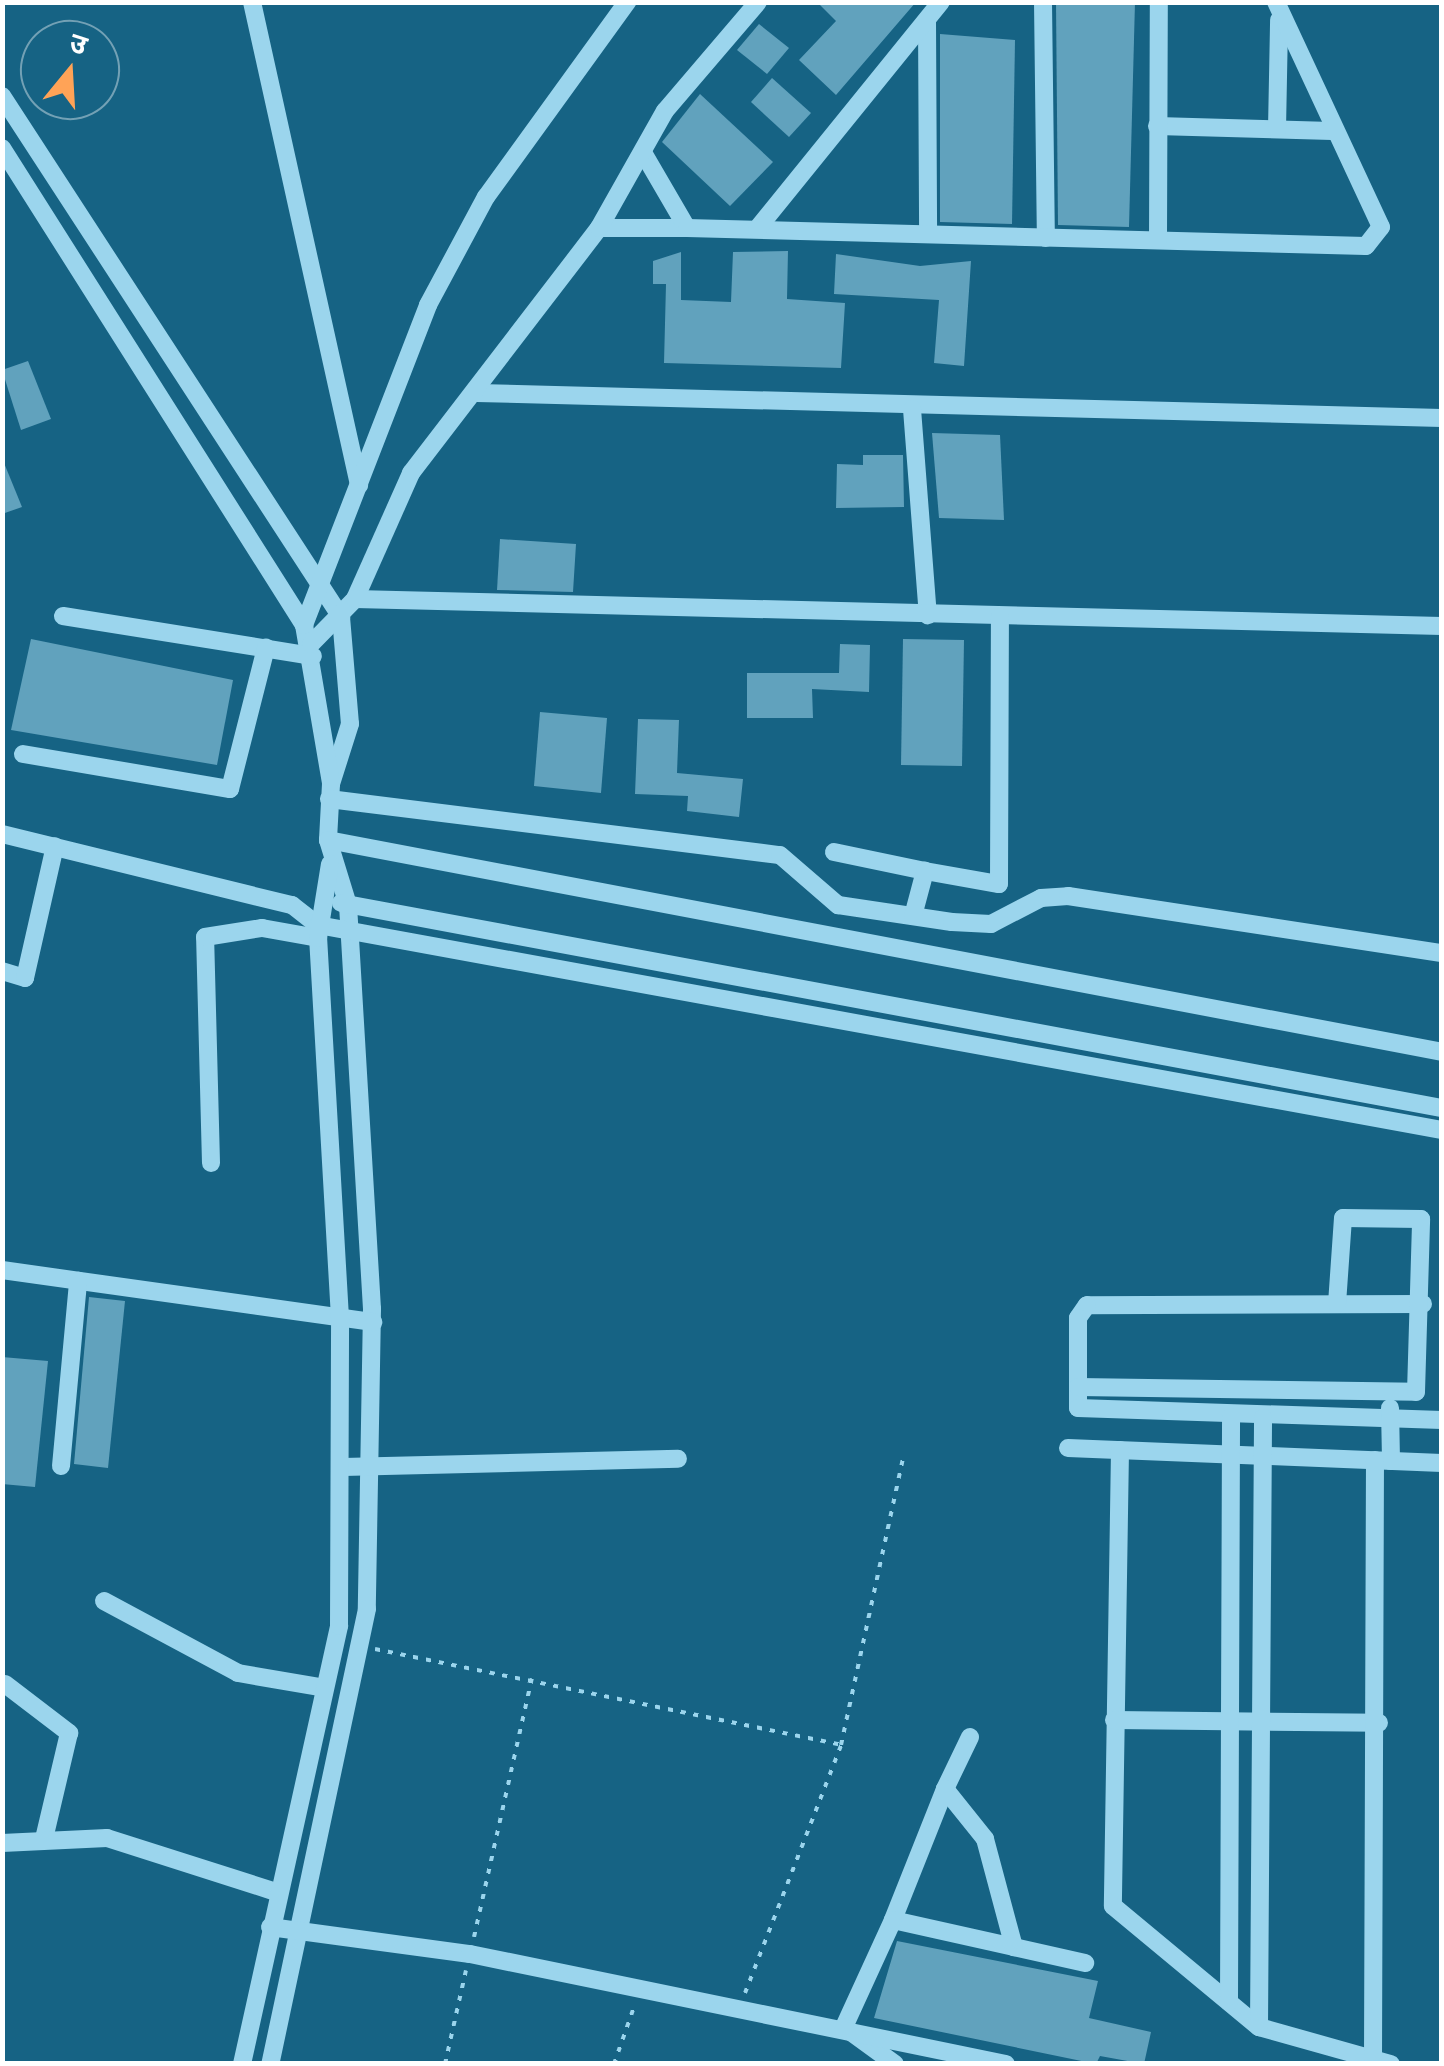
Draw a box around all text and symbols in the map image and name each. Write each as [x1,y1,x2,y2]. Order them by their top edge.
north arrow [20,20,120,120]
text: उ [66,24,92,62]

